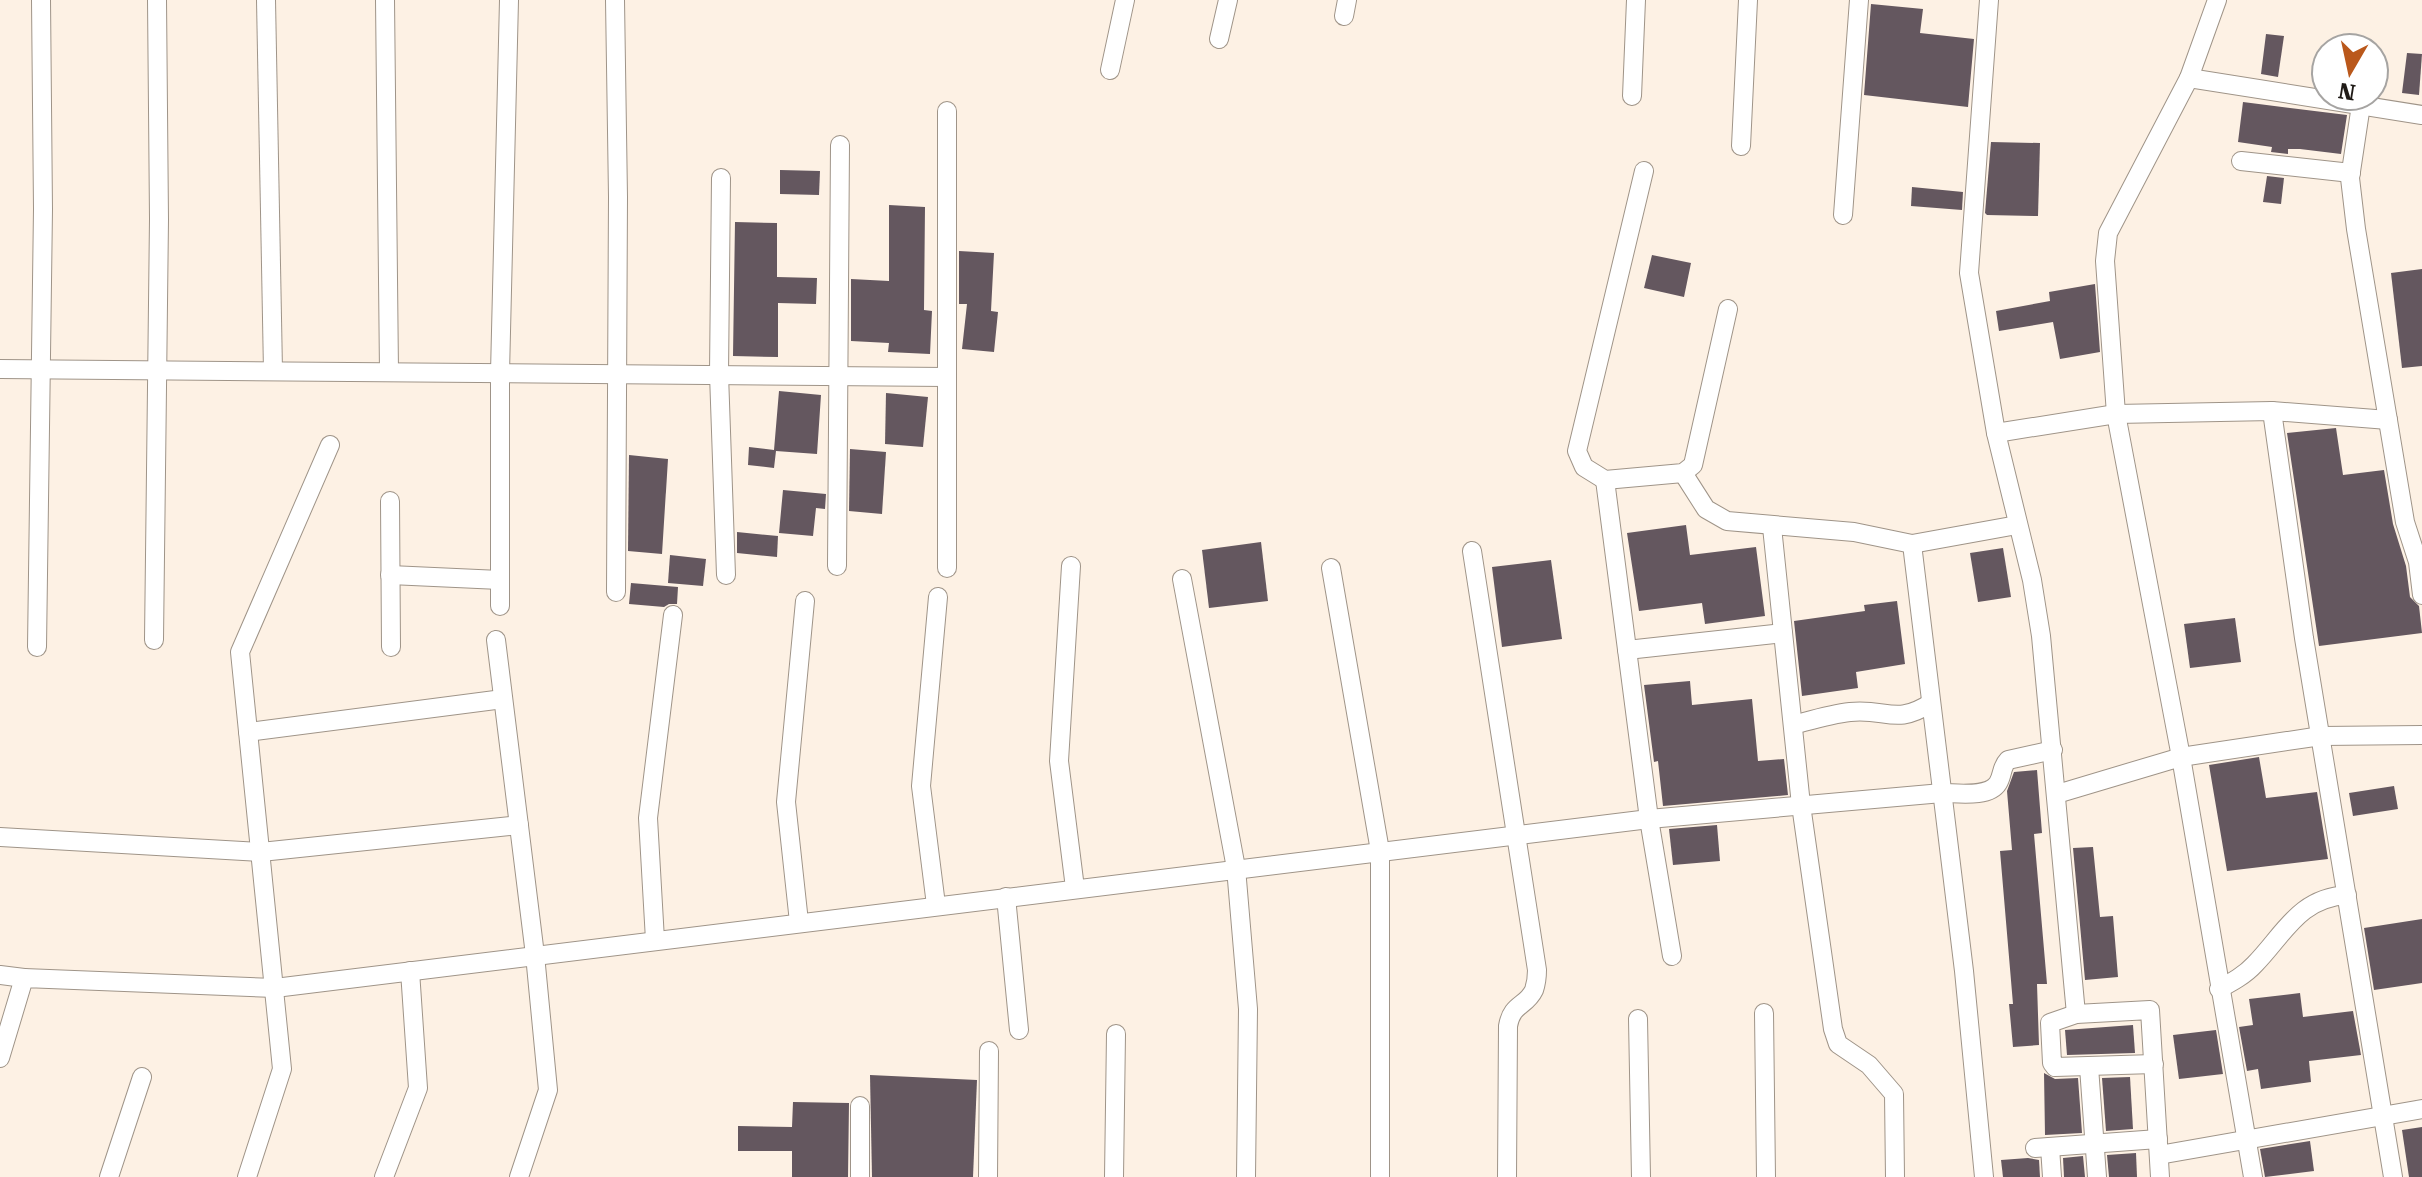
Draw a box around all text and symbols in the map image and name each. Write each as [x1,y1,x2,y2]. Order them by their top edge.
north arrow [2310,32,2390,112]
text: N [2337,78,2357,105]

